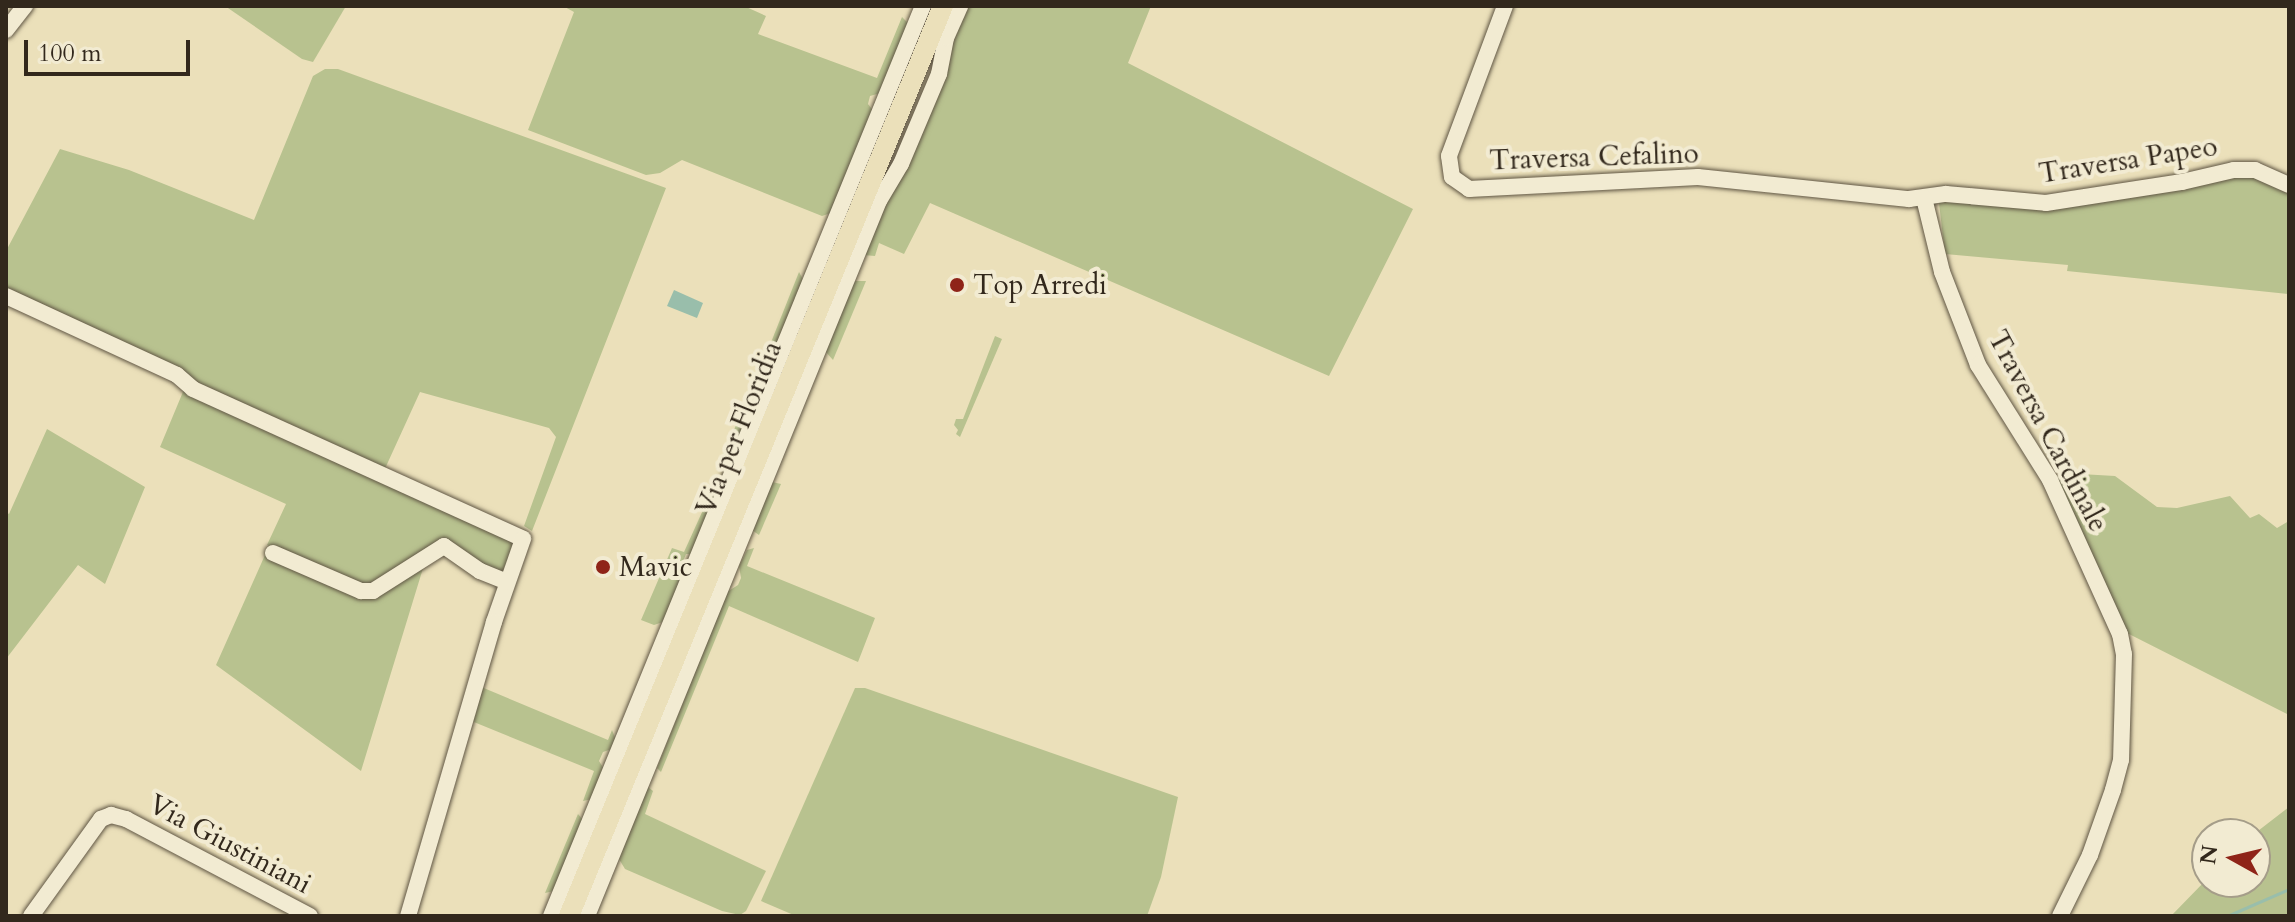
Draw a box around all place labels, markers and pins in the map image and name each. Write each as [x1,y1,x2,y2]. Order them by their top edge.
place label: Top Arredi [973,268,1107,302]
marker: Top Arredi [948,276,966,294]
place label: Mavic [619,550,692,584]
marker: Mavic [594,558,612,576]

